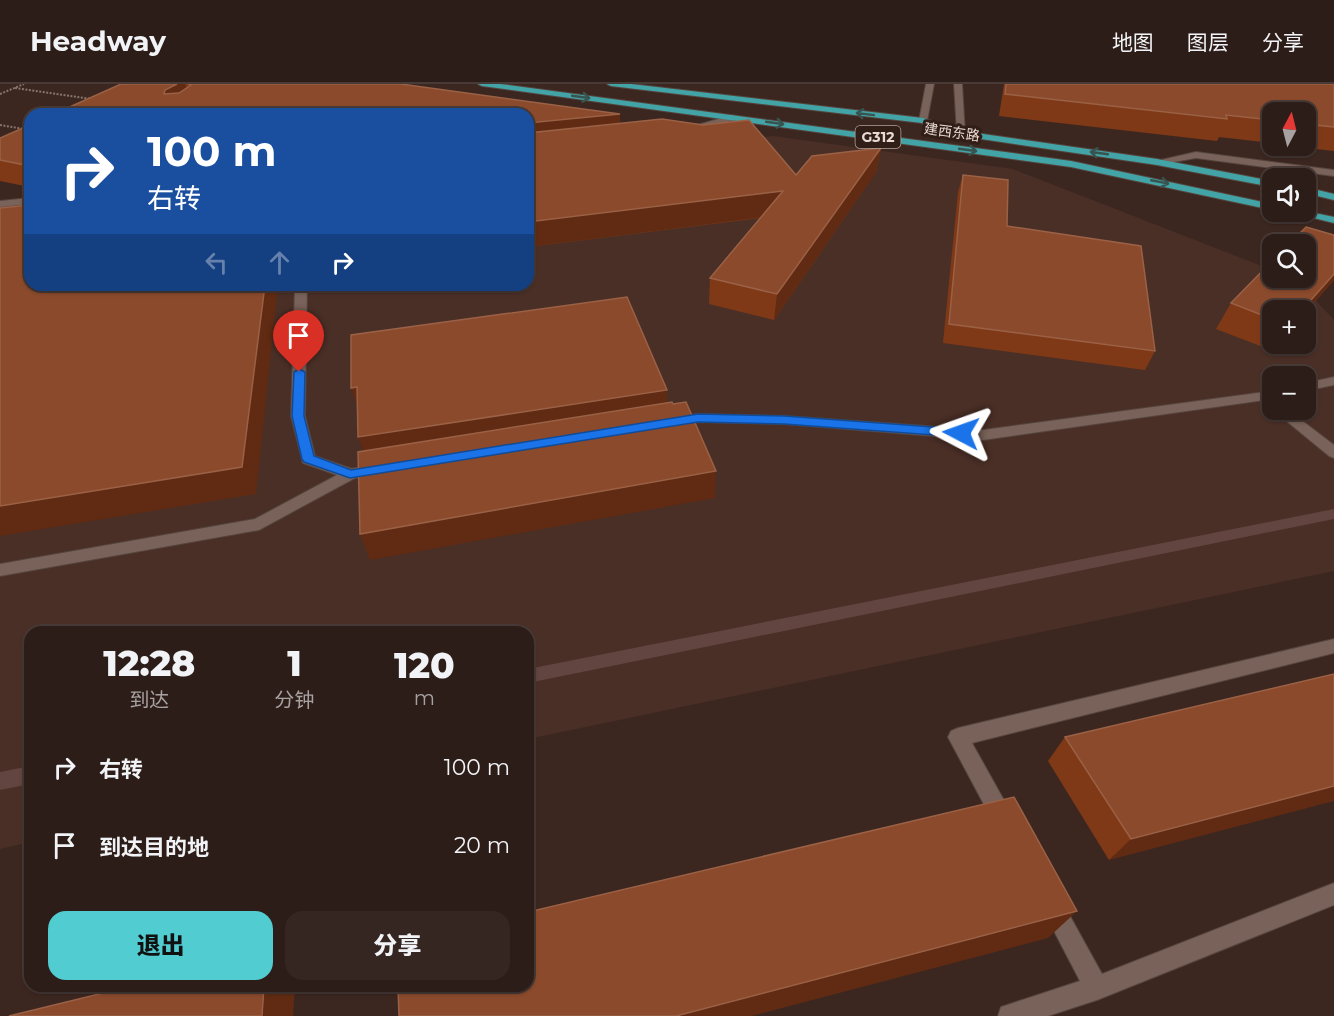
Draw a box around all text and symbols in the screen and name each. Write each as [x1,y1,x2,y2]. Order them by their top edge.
text: Headway [30,24,166,58]
text: 地图 [1112,30,1154,55]
text: 图层 [1187,30,1229,55]
text: 分享 [1262,30,1304,55]
one-way arrow [571,92,591,103]
north arrow [1262,102,1316,156]
map controls [1262,102,1316,420]
one-way arrow [856,109,876,120]
one-way arrow [764,118,784,129]
street label: 建西东路 [923,119,981,145]
text: 100 m [147,125,276,177]
road number: G312 [856,126,900,148]
icon: right [48,132,126,210]
one-way arrow [957,144,977,155]
one-way arrow [1089,148,1109,159]
button: sound [1262,168,1316,222]
one-way arrow [1150,177,1169,188]
text: 右转 [147,182,201,215]
button: search [1262,234,1316,288]
icon: left [200,246,233,279]
icon: ahead [263,246,296,279]
icon: right [326,246,359,279]
button: + [1262,300,1316,354]
pin [273,310,324,372]
icon: arrive [282,319,315,352]
button: − [1262,366,1316,420]
position arrow [929,401,993,465]
text: 12:28 [103,641,195,685]
text: 1 [287,641,302,685]
text: 120 [394,643,455,687]
text: m [414,686,435,710]
text: 到达 [129,688,169,712]
text: 分钟 [275,688,315,712]
icon: right [48,751,81,784]
text: 100 m [444,754,510,781]
text: 右转 [99,756,143,783]
icon: arrive [48,829,81,862]
text: 20 m [454,832,510,859]
text: 到达目的地 [99,834,209,861]
button: 退出 [48,911,273,980]
button: 分享 [285,911,510,980]

